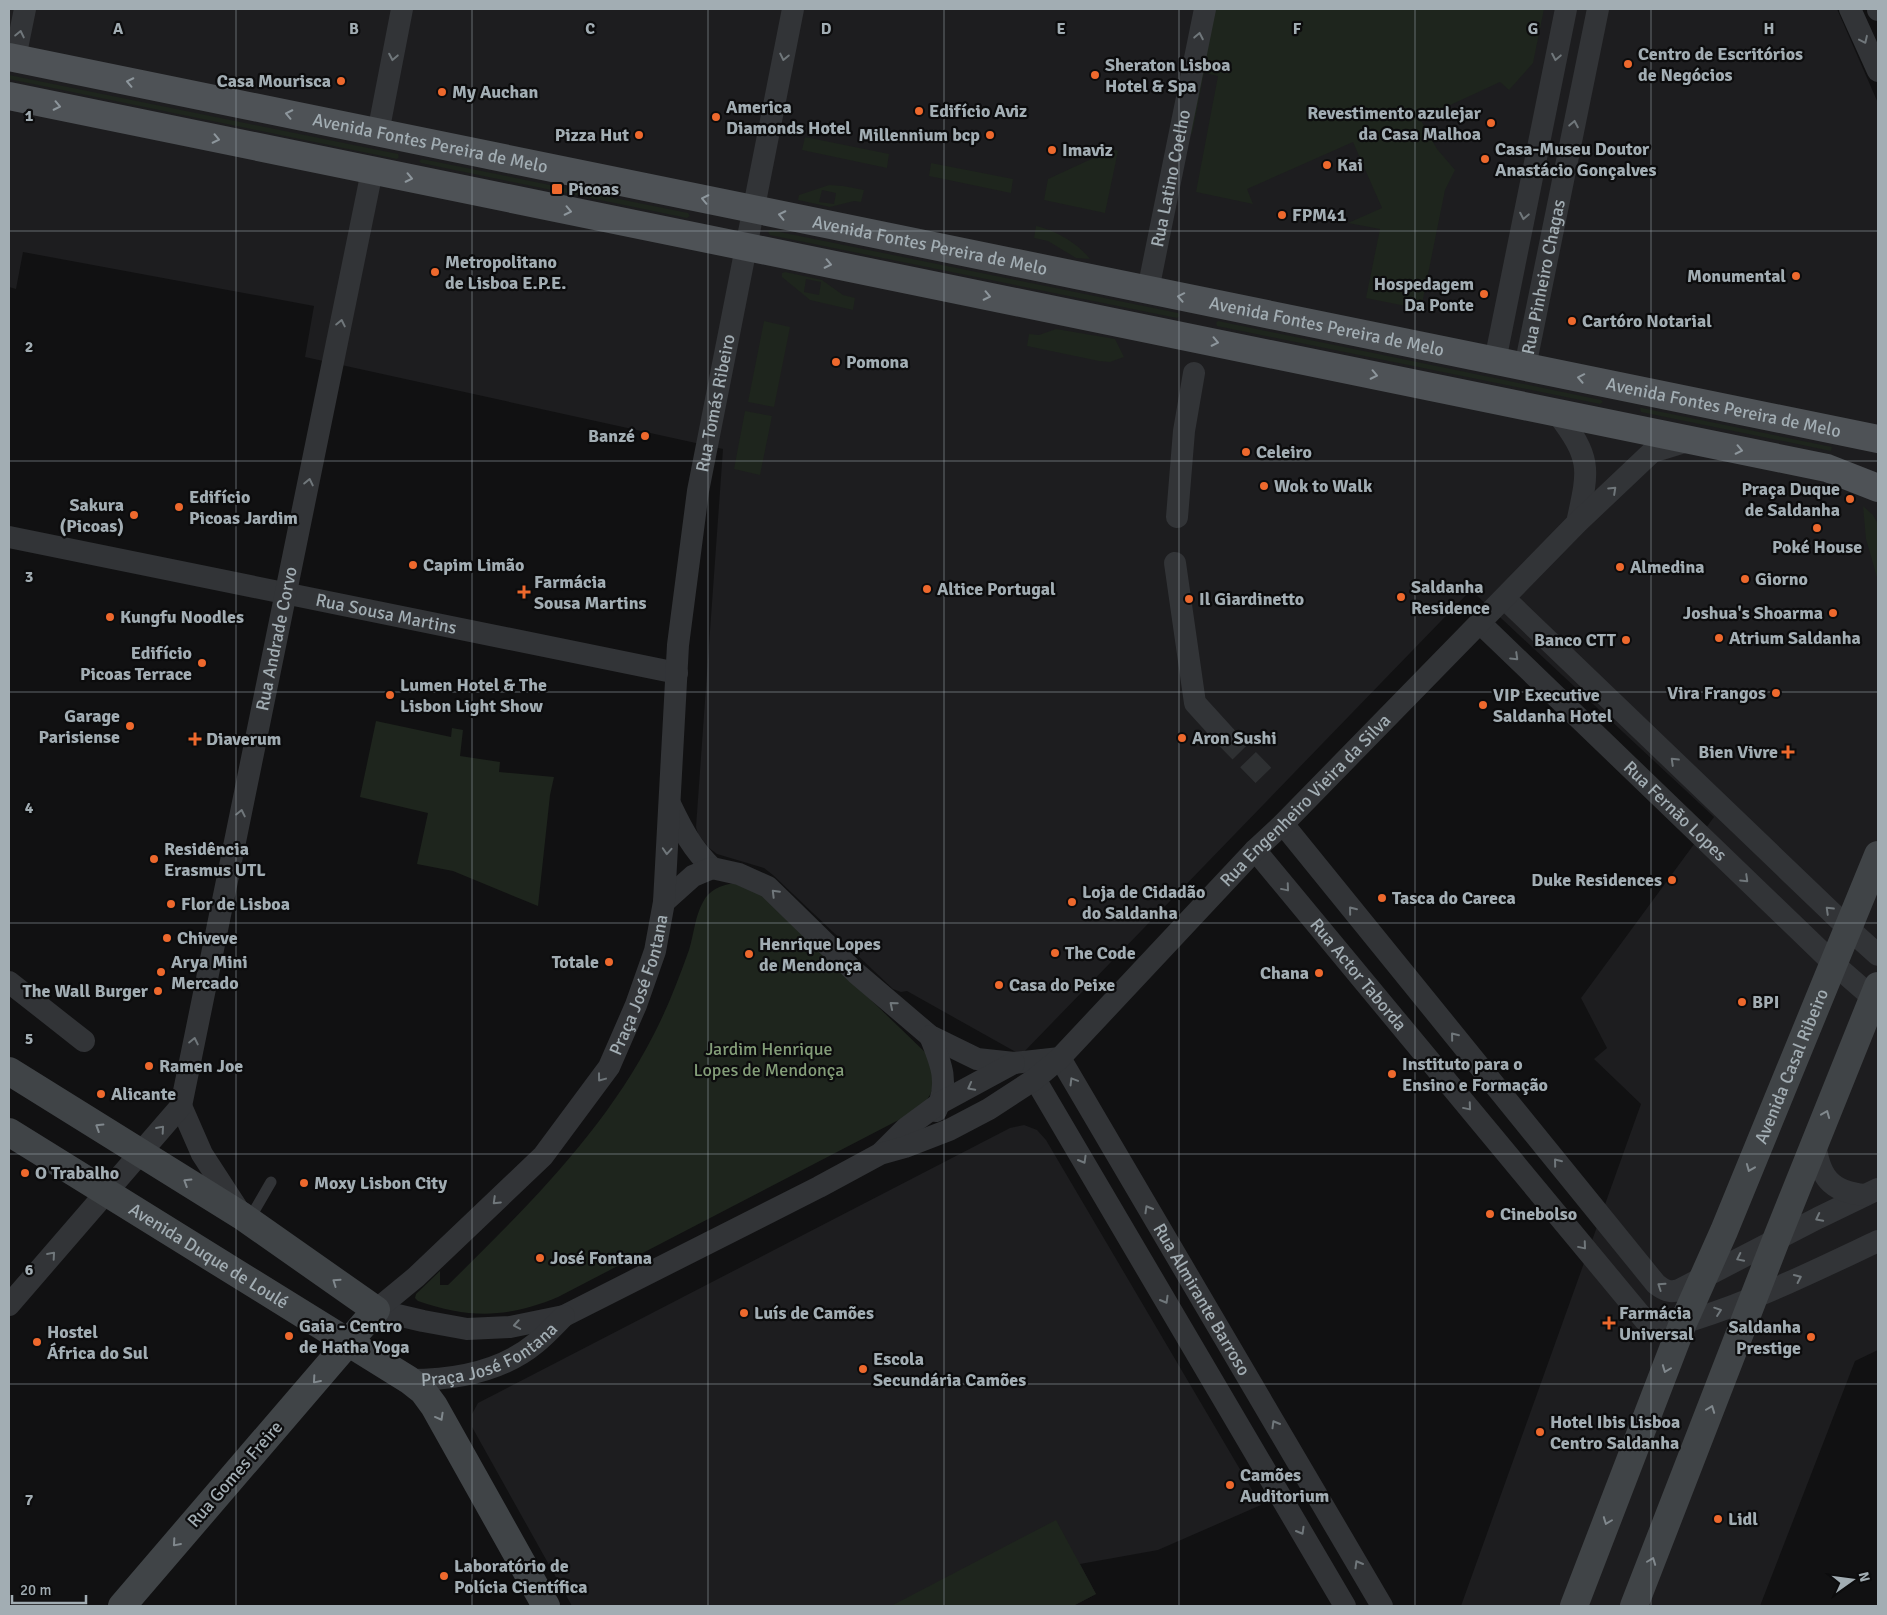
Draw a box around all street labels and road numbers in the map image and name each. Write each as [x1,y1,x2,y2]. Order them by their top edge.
street label: Avenida Fontes Pereira de Melo [311,108,550,178]
street label: Rua Latino Coelho [1146,108,1195,249]
street label: Rua Pinheiro Chagas [1517,197,1570,356]
street label: Avenida Fontes Pereira de Melo [811,210,1049,280]
street label: Avenida Fontes Pereira de Melo [1207,292,1446,361]
street label: Rua Tomás Ribeiro [691,332,740,474]
street label: Avenida Fontes Pereira de Melo [1604,373,1843,442]
street label: Rua Andrade Corvo [251,565,302,713]
street label: Rua Sousa Martins [314,589,459,639]
street label: Rua Engenheiro Vieira da Silva [1215,709,1395,891]
street label: Rua Fernão Lopes [1619,756,1731,866]
street label: Praça José Fontana [604,913,673,1059]
street label: Rua Actor Taborda [1305,914,1411,1035]
street label: Avenida Casal Ribeiro [1750,985,1833,1147]
street label: Avenida Duque de Loulé [125,1198,293,1314]
street label: Rua Almirante Barroso [1149,1219,1255,1380]
street label: Praça José Fontana [420,1318,562,1391]
street label: Rua Gomes Freire [183,1416,287,1532]

